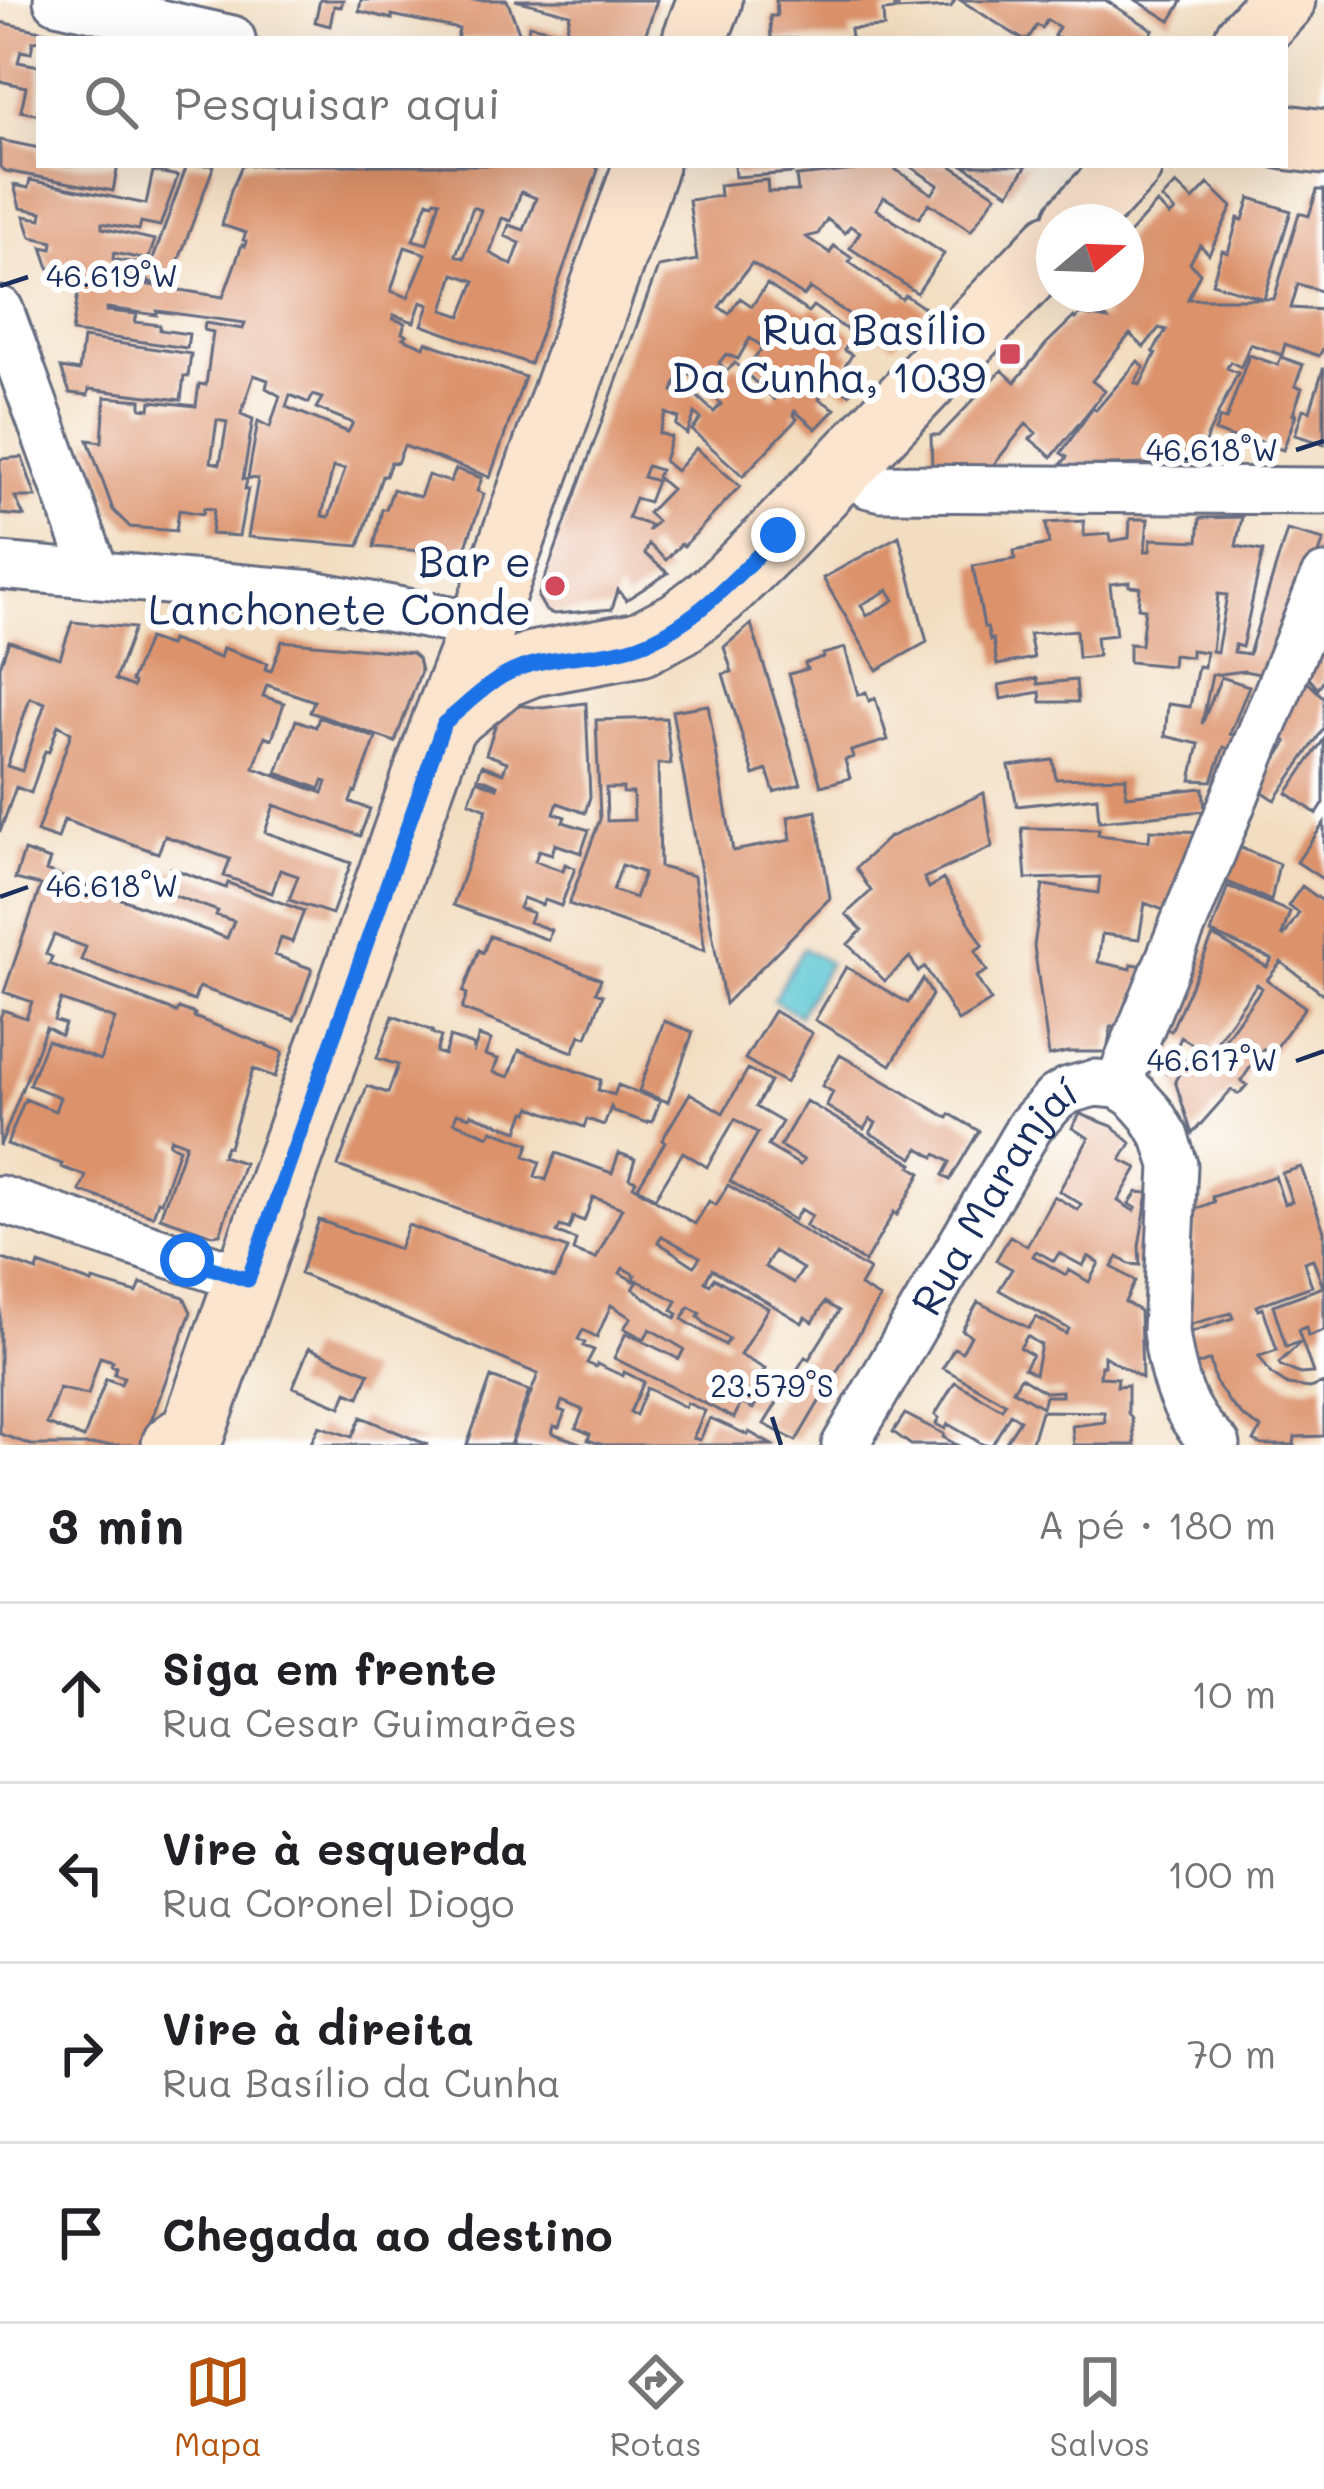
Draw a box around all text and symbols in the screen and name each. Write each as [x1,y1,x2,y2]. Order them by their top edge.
search box [36,36,1288,168]
icon: search [78,69,144,135]
text: Pesquisar aqui [174,73,501,131]
north arrow [1036,204,1144,312]
text: 46.619°W [46,255,178,295]
place label: Rua Basílio Da Cunha, 1039 [671,301,986,404]
marker: Rua Basílio Da Cunha, 1039 [997,341,1023,367]
text: 46.618°W [1146,429,1278,469]
route end [751,508,805,562]
place label: Bar e Lanchonete Conde [148,533,531,636]
marker: Bar e Lanchonete Conde [542,573,568,599]
text: 46.618°W [46,865,178,905]
text: 46.617°W [1147,1039,1277,1079]
street label: Rua Maranjaí [897,1062,1087,1325]
route start [160,1233,214,1287]
text: 23.579°S [710,1365,834,1405]
text: 3 min [48,1490,184,1557]
text: A pé · 180 m [1038,1498,1276,1549]
text: Siga em frente [162,1638,497,1696]
icon: ahead [48,1660,114,1726]
text: 10 m [1191,1667,1276,1718]
text: Rua Cesar Guimarães [162,1696,577,1747]
text: Vire à esquerda [162,1818,528,1876]
icon: left [48,1840,114,1906]
text: 100 m [1167,1847,1276,1898]
text: Rua Coronel Diogo [162,1876,514,1927]
text: Vire à direita [162,1998,474,2056]
icon: right [48,2020,114,2086]
text: 70 m [1187,2027,1276,2078]
text: Rua Basílio da Cunha [162,2056,561,2107]
icon: arrive [48,2200,114,2266]
text: Chegada ao destino [162,2204,613,2262]
tab: Mapa [174,2349,262,2464]
tab: Rotas [610,2349,702,2464]
tab: Salvos [1050,2349,1150,2464]

